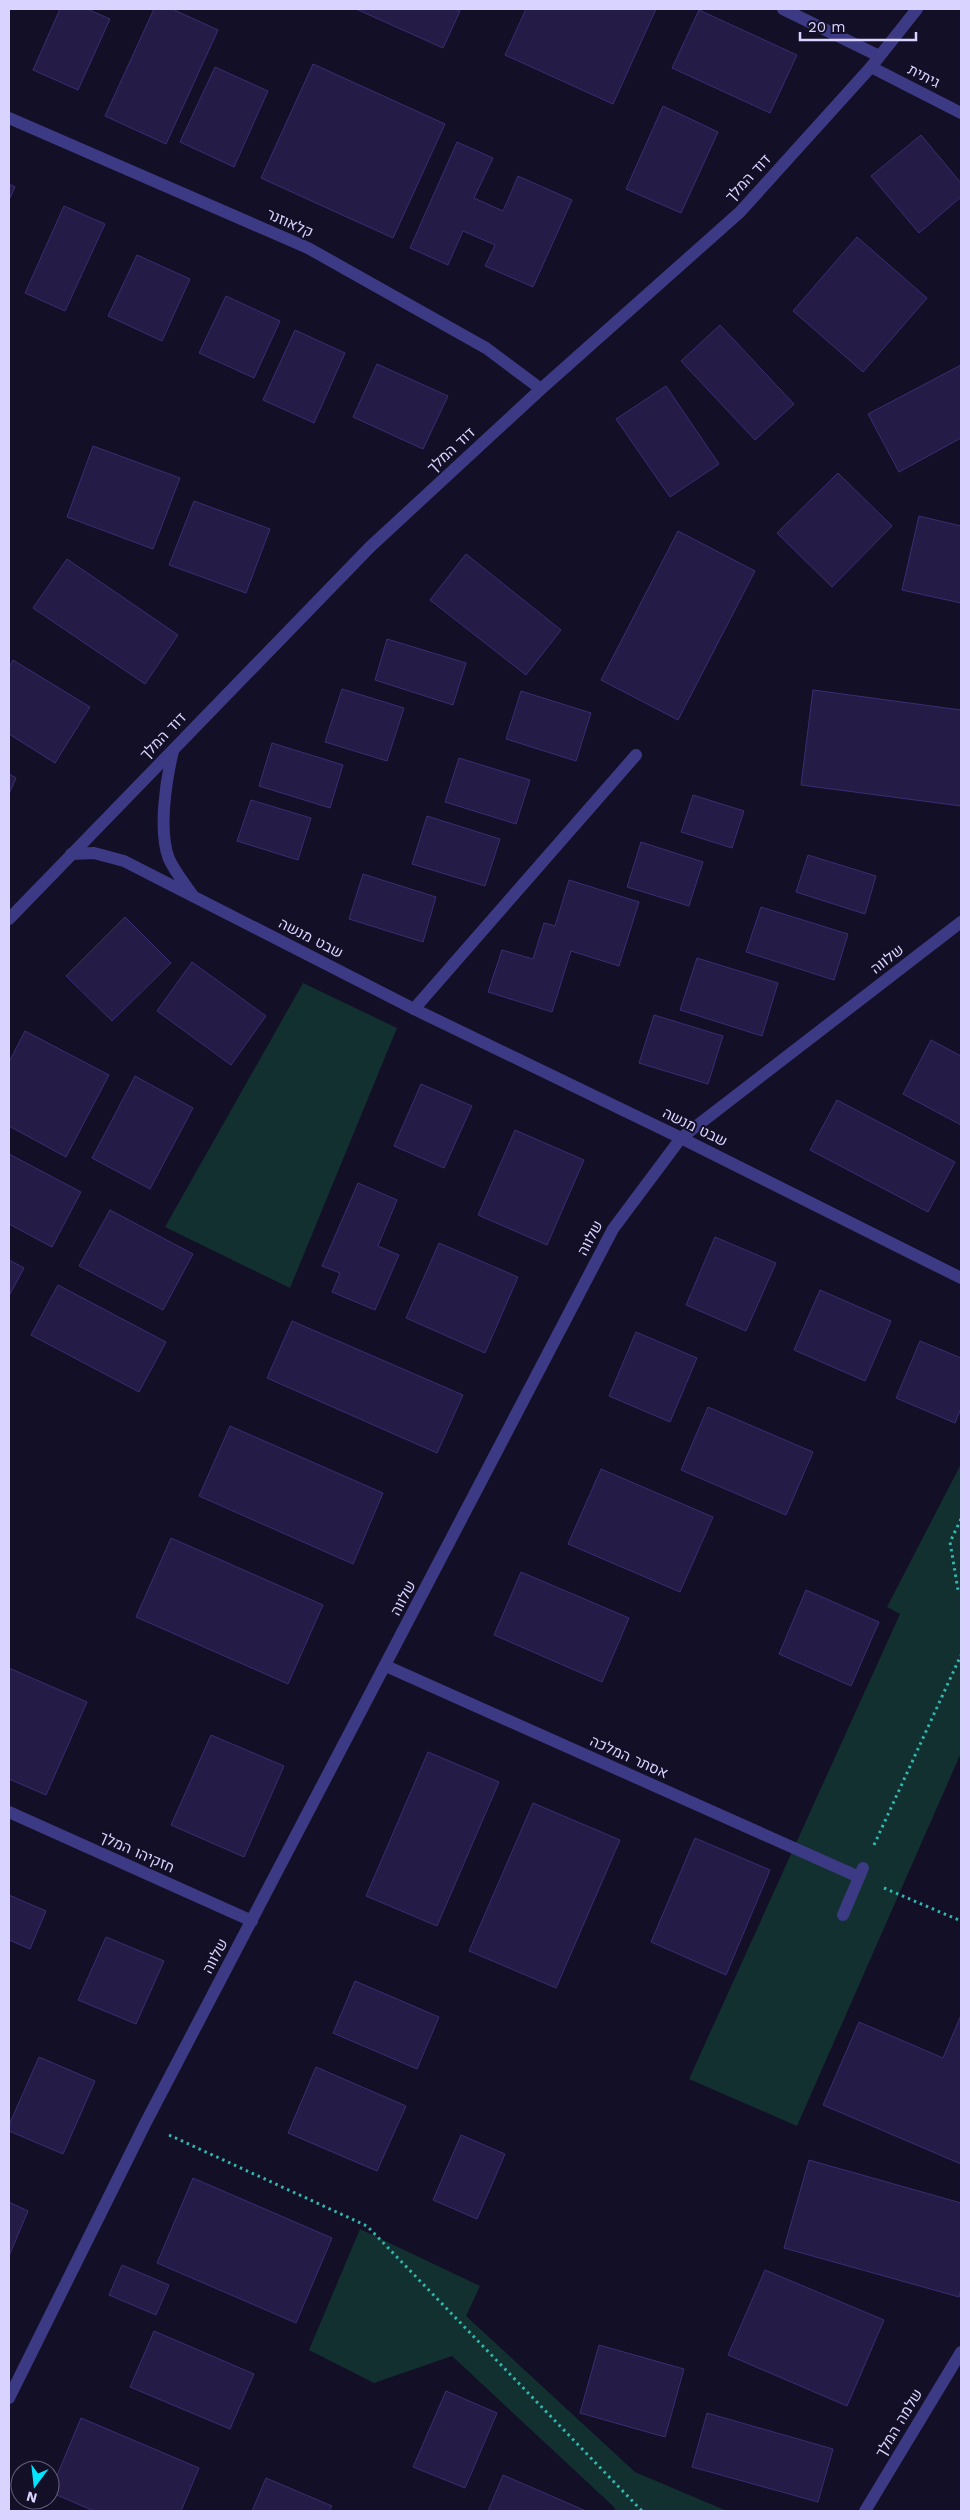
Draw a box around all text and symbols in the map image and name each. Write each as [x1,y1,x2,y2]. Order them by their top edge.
scale bar [800,10,916,42]
text: 20 m [808,18,846,36]
street label: גיתית [905,60,943,92]
street label: דוד המלך [721,150,775,206]
street label: קלאוזנר [264,205,316,241]
street label: דוד המלך [423,423,479,477]
street label: דוד המלך [136,709,190,763]
street label: שבט מנשה [276,914,346,962]
street label: שלווה [867,940,907,978]
street label: שבט מנשה [660,1104,730,1150]
street label: שלווה [573,1217,607,1259]
street label: שלווה [386,1577,420,1619]
street label: אסתר המלכה [587,1732,671,1782]
street label: חזקיהו המלך [97,1827,177,1877]
street label: שלווה [198,1935,232,1977]
street label: שלמה המלך [872,2386,926,2460]
north arrow [10,2460,60,2510]
text: N [25,2488,39,2507]

